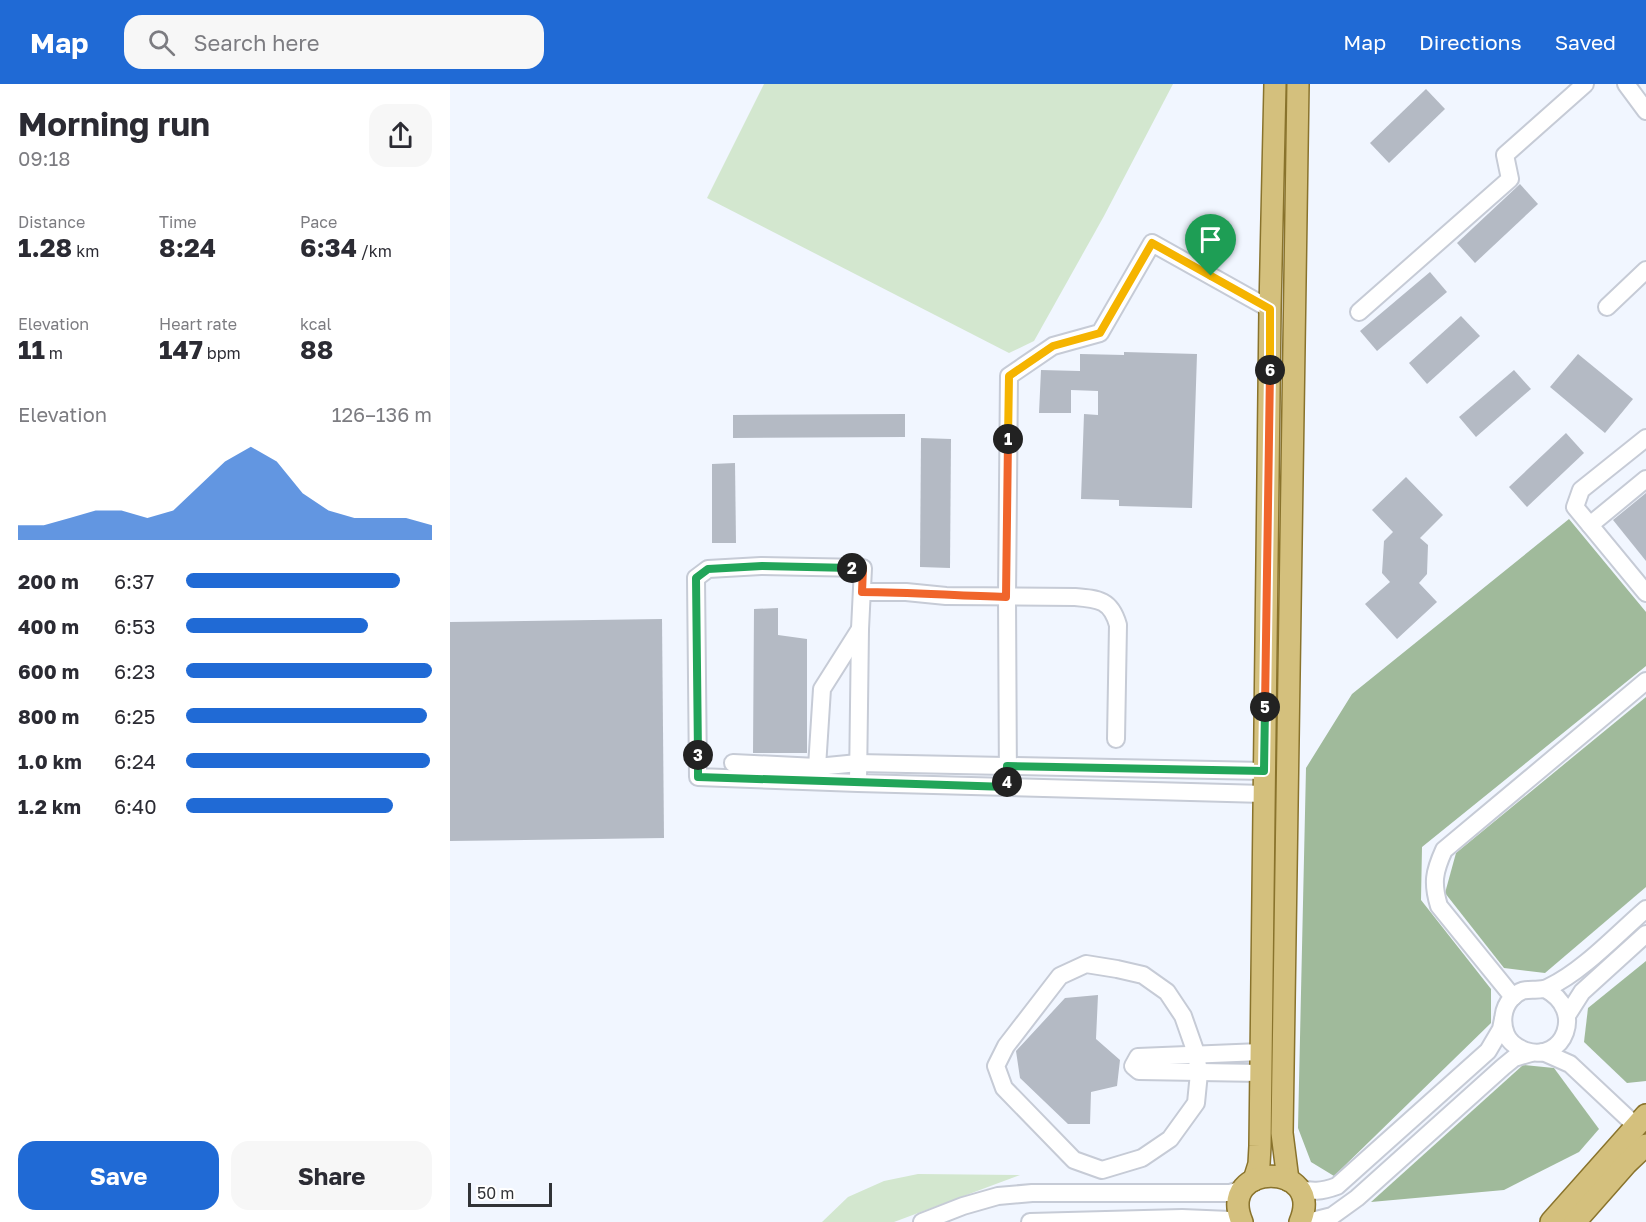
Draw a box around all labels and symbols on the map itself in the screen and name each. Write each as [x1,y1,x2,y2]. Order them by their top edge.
pin [1185,214,1236,276]
pin: 6 [1255,355,1285,385]
pin: 1 [993,424,1023,454]
pin: 2 [837,553,867,583]
pin: 5 [1250,692,1280,722]
pin: 3 [683,740,713,770]
pin: 4 [992,767,1022,797]
scale bar [468,1180,552,1208]

